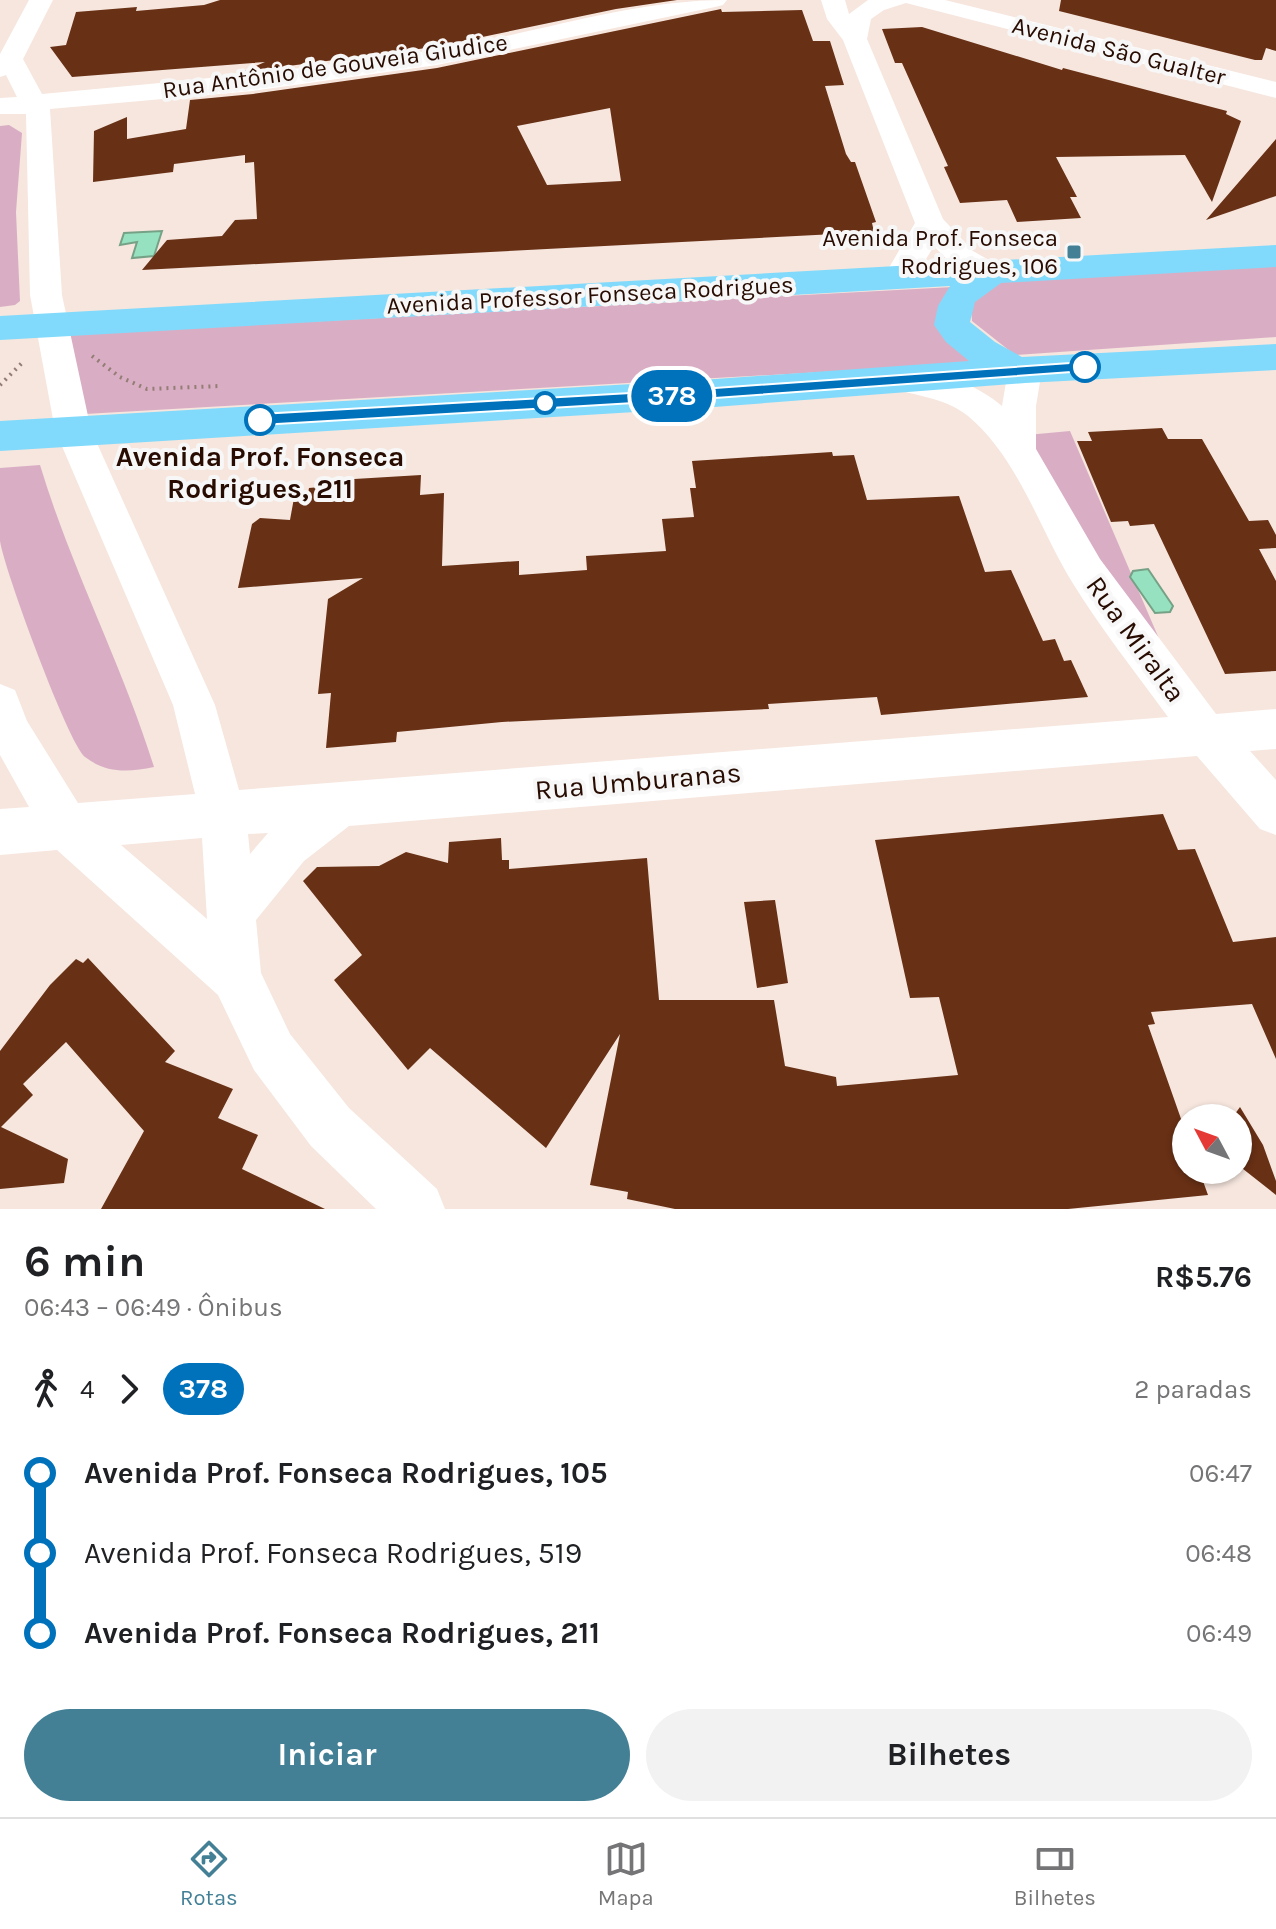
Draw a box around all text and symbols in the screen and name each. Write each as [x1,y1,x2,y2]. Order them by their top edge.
street label: Avenida São Gualter [1009,11,1229,91]
street label: Rua Antônio de Gouveia Giudice [161,28,509,104]
place label: Avenida Prof. Fonseca Rodrigues, 106 [822,224,1058,280]
marker: Avenida Prof. Fonseca Rodrigues, 106 [1065,243,1083,261]
street label: Avenida Professor Fonseca Rodrigues [386,270,794,320]
unlabelled marker [1070,352,1100,382]
line badge: 378 [626,370,718,422]
text: 378 [647,379,697,412]
unlabelled marker [534,392,556,414]
marker: Avenida Prof. Fonseca Rodrigues, 211 [245,405,275,435]
place label: Avenida Prof. Fonseca Rodrigues, 211 [116,440,404,505]
street label: Rua Miralta [1079,570,1193,708]
street label: Rua Umburanas [534,756,742,806]
north arrow [1172,1104,1252,1184]
map controls [1172,1104,1252,1184]
text: 6 min [24,1236,145,1287]
text: R$5.76 [1155,1259,1252,1295]
text: 06:43 – 06:49 · Ônibus [24,1292,283,1323]
icon: walk [24,1367,68,1411]
icon: forward [107,1367,151,1411]
text: 378 [179,1372,228,1405]
text: 4 [80,1374,95,1405]
text: 2 paradas [1134,1374,1252,1405]
text: Avenida Prof. Fonseca Rodrigues, 105 [84,1455,607,1491]
text: 06:47 [1189,1458,1252,1489]
text: Avenida Prof. Fonseca Rodrigues, 519 [84,1535,582,1571]
text: 06:48 [1185,1538,1252,1569]
text: Avenida Prof. Fonseca Rodrigues, 211 [84,1615,600,1651]
text: 06:49 [1186,1618,1252,1649]
button: Iniciar [24,1709,630,1801]
button: Bilhetes [646,1709,1252,1801]
tab: Rotas [180,1837,238,1911]
tab: Mapa [598,1837,654,1911]
tab: Bilhetes [1014,1837,1096,1911]

